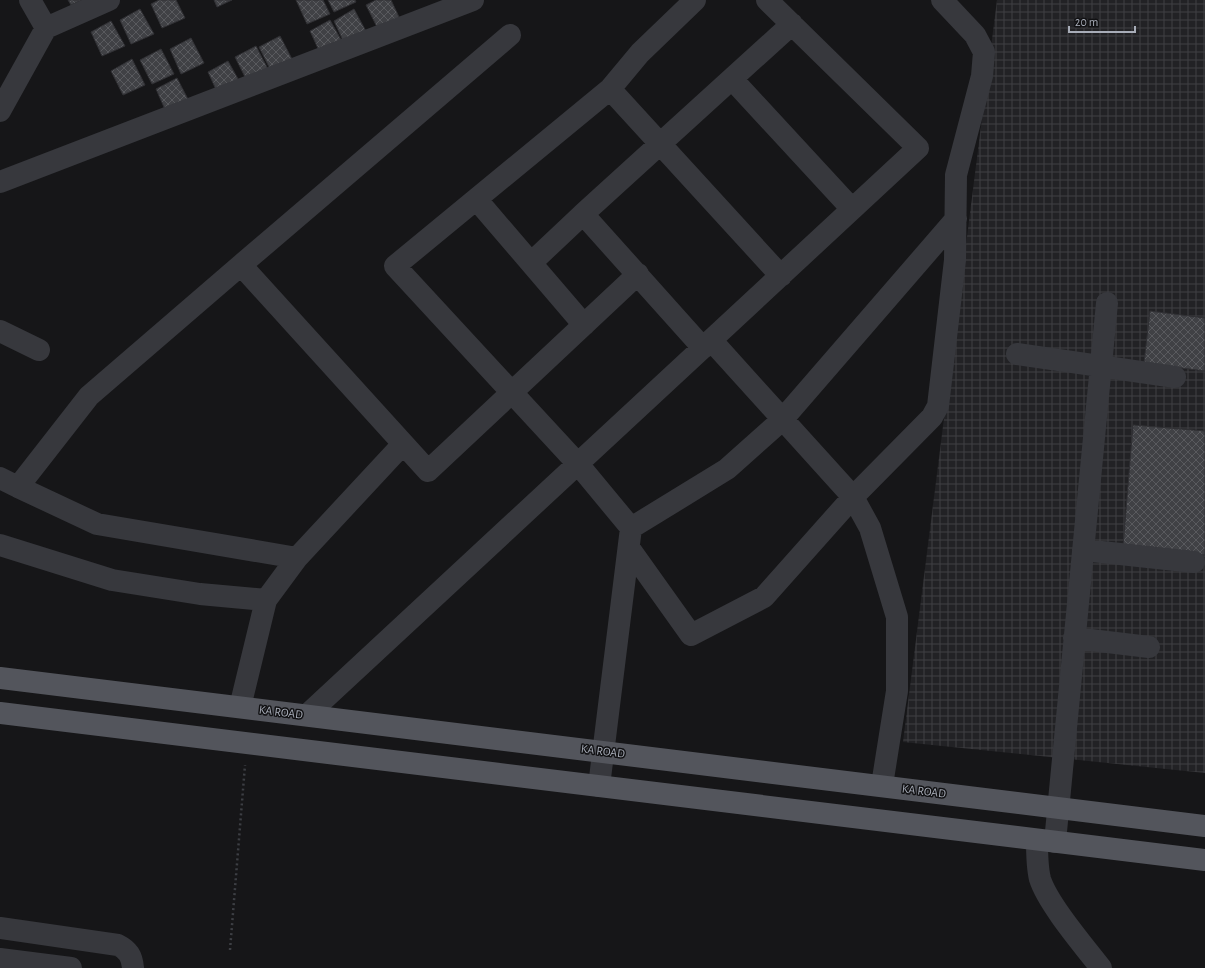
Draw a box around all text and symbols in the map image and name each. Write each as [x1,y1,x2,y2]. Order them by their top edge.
scale bar [1069,8,1135,34]
text: 20 m [1075,16,1098,28]
street label: KA ROAD [258,703,304,721]
street label: KA ROAD [580,742,626,760]
street label: KA ROAD [901,782,947,800]

